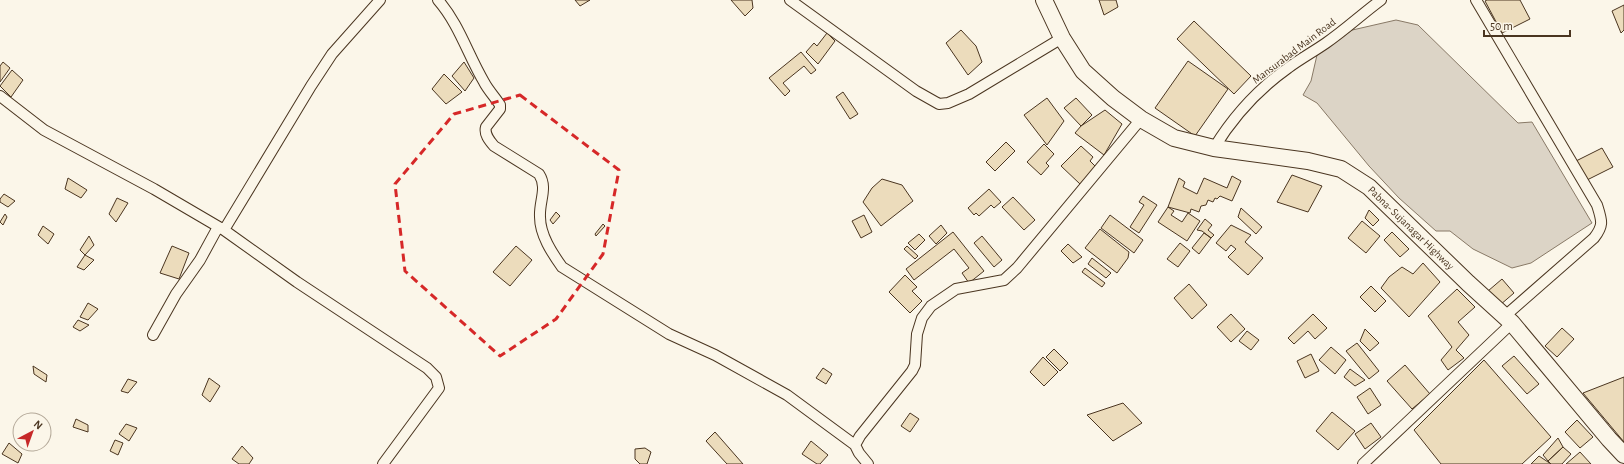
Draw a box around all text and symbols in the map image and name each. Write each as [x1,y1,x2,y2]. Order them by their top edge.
scale bar [1484,12,1570,38]
street label: Mansurabad Main Road [1250,16,1338,86]
text: 50 m [1490,20,1513,32]
street label: Pabna- Sujanagar Highway [1366,184,1456,272]
north arrow [12,412,52,452]
text: N [32,418,45,431]

